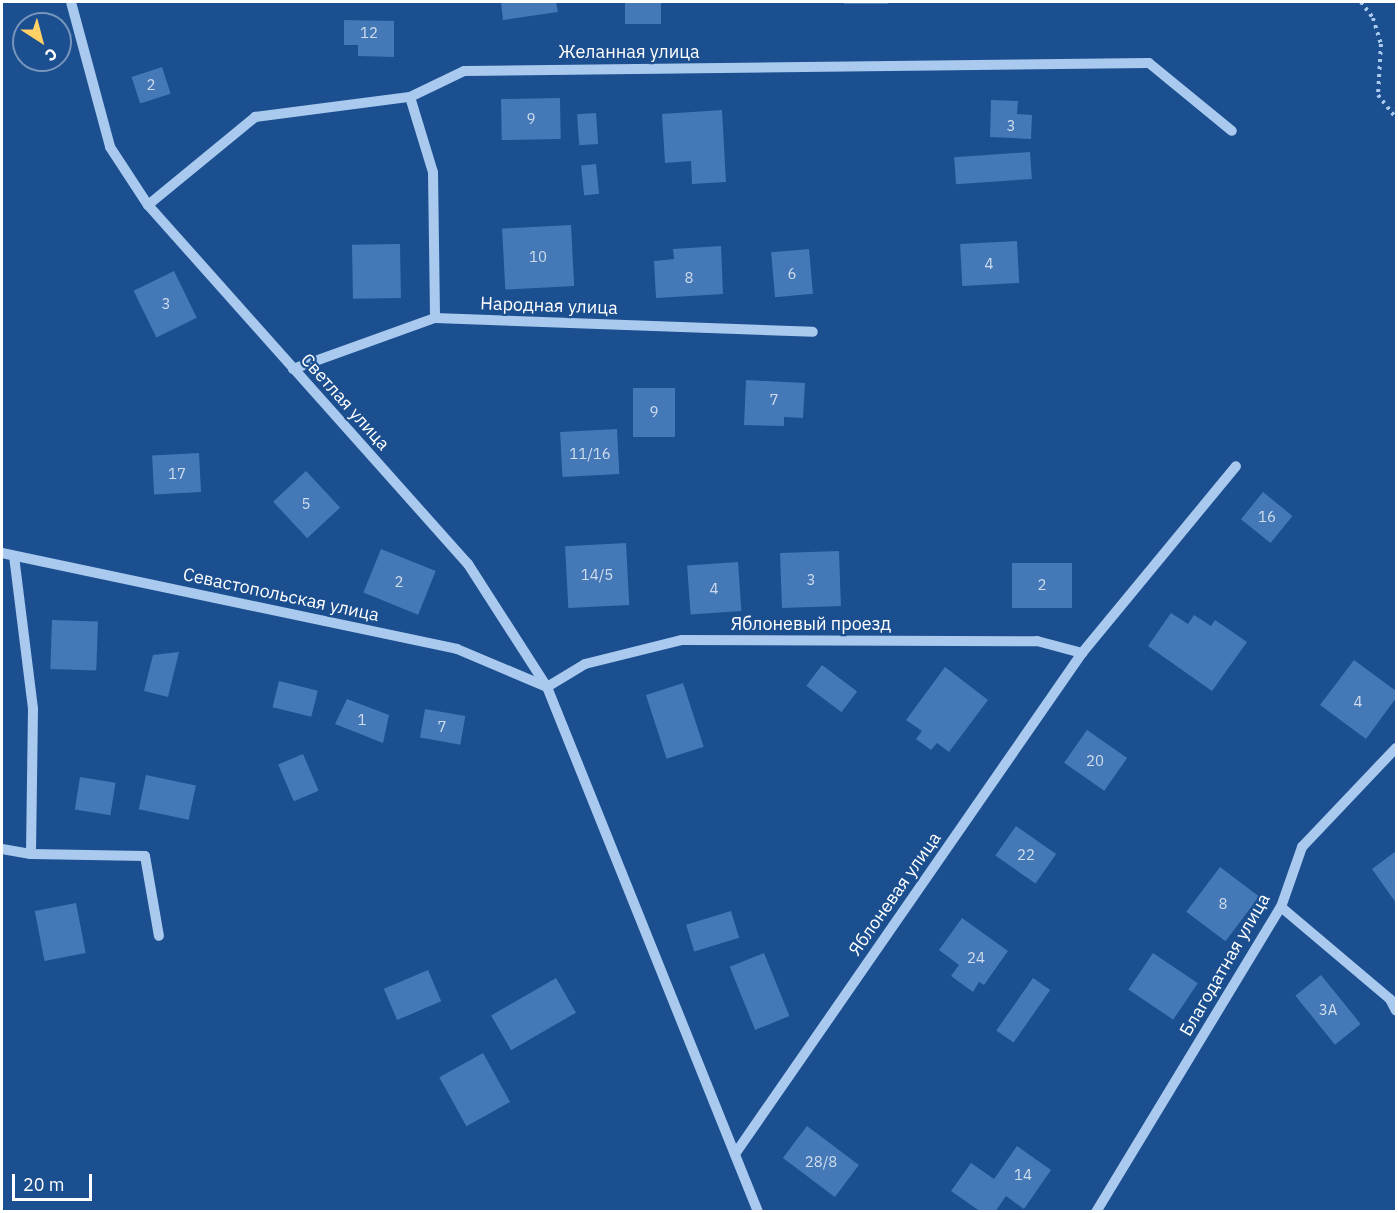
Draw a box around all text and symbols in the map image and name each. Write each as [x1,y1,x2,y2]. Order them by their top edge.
north arrow [12,12,72,72]
house number: 12 [360,24,378,42]
street label: Желанная улица [558,41,700,63]
text: С [41,44,62,66]
house number: 2 [147,76,155,94]
house number: 9 [527,110,535,128]
house number: 3 [1007,117,1015,135]
house number: 10 [529,248,547,266]
house number: 4 [985,255,993,273]
house number: 6 [788,265,796,283]
house number: 8 [685,269,693,287]
street label: Народная улица [480,293,618,319]
house number: 3 [162,295,170,313]
street label: Светлая улица [296,349,394,455]
house number: 7 [770,391,778,409]
house number: 9 [650,403,658,421]
house number: 11/16 [569,445,611,463]
house number: 17 [168,465,186,483]
house number: 5 [302,495,310,513]
house number: 16 [1258,508,1276,526]
street label: Севастопольская улица [181,564,381,626]
house number: 14/5 [581,566,613,584]
house number: 3 [807,571,815,589]
house number: 2 [395,573,403,591]
house number: 2 [1038,576,1046,594]
house number: 4 [710,580,718,598]
street label: Яблоневый проезд [731,613,891,635]
house number: 4 [1354,693,1362,711]
house number: 1 [358,711,366,729]
house number: 7 [438,718,446,736]
house number: 20 [1086,752,1104,770]
street label: Яблоневая улица [844,828,946,960]
house number: 22 [1017,846,1035,864]
street label: Благодатная улица [1175,890,1275,1040]
house number: 8 [1219,895,1227,913]
house number: 24 [967,949,985,967]
house number: 3А [1319,1001,1337,1019]
house number: 28/8 [805,1153,837,1171]
scale bar [15,1162,94,1200]
house number: 14 [1014,1166,1032,1184]
text: 20 m [23,1173,65,1196]

